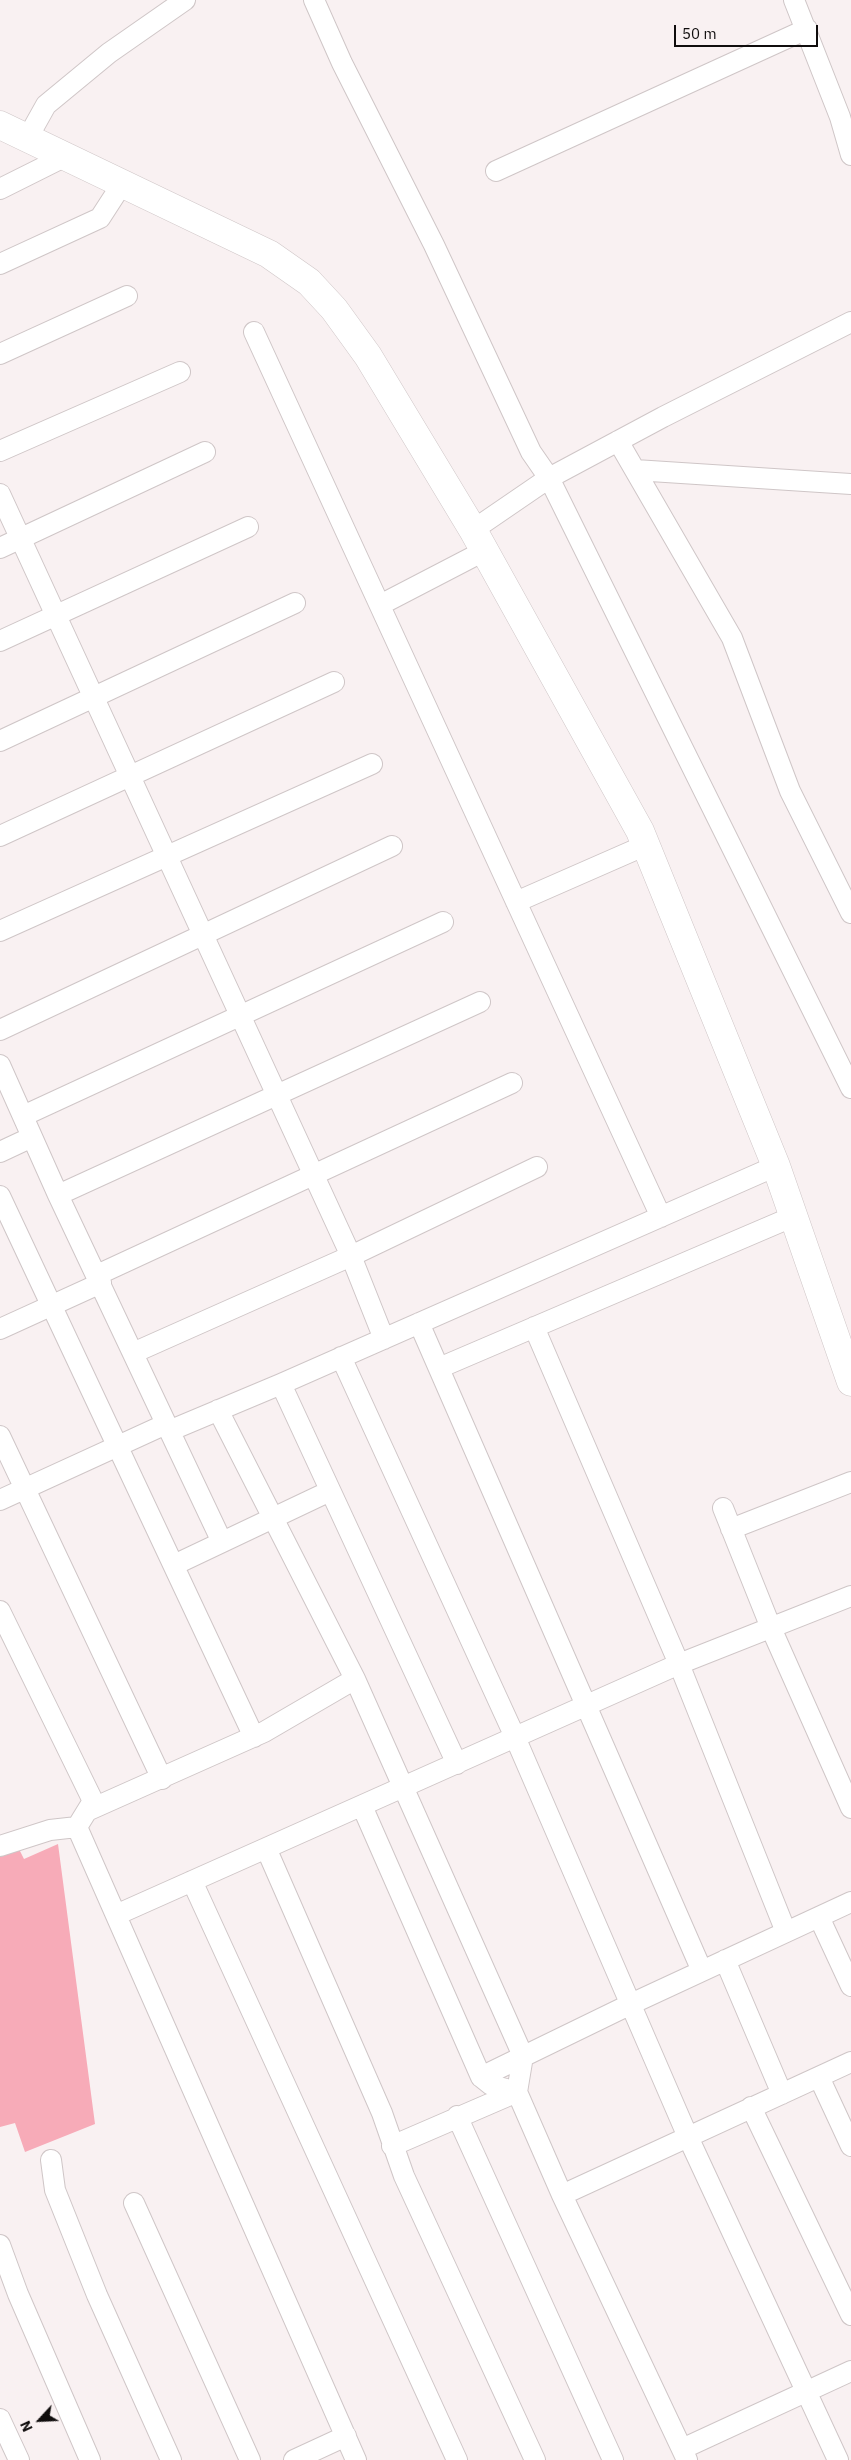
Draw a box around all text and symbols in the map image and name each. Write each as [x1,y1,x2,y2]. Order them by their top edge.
scale bar [676,15,820,47]
text: 50 m [682,24,717,43]
north arrow [15,2395,65,2445]
text: N [16,2418,37,2435]

